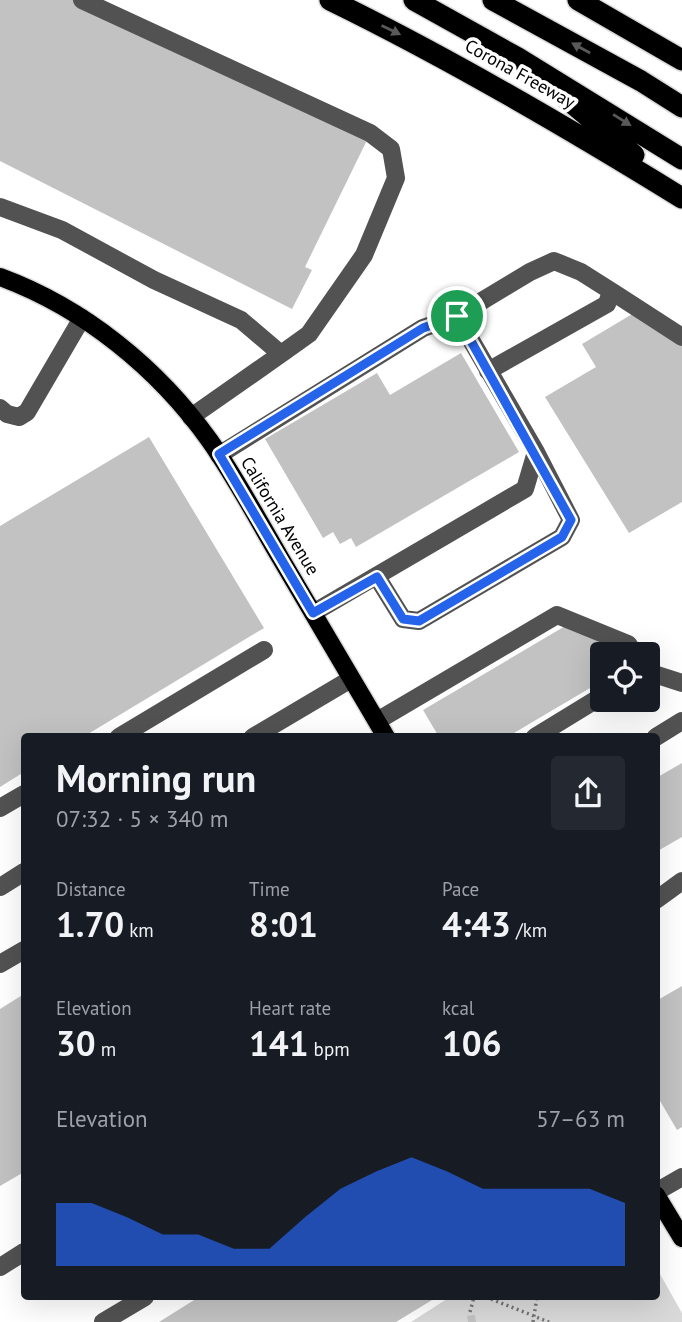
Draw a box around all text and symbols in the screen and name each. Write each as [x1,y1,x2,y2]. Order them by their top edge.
one-way arrow [381,24,401,36]
street label: Corona Freeway [461,34,580,114]
one-way arrow [571,42,591,54]
one-way arrow [612,114,631,127]
pin [427,286,487,346]
icon: arrive [438,297,476,335]
street label: California Avenue [236,452,325,579]
map controls [590,642,660,712]
button: locate [590,642,660,712]
text: Morning run [56,753,256,802]
button: share [551,756,625,830]
text: 07:32 · 5 × 340 m [56,804,228,833]
text: Distance [56,877,126,901]
text: Time [249,877,290,901]
text: Pace [442,877,479,901]
text: 1.70 [56,901,124,947]
text: 8:01 [249,901,318,947]
text: 4:43 [442,901,511,947]
text: km [124,918,154,942]
text: /km [511,918,547,942]
text: Elevation [56,996,132,1020]
text: Heart rate [249,996,331,1020]
text: kcal [442,996,474,1020]
text: 30 [56,1020,96,1066]
text: 141 [249,1020,309,1066]
text: 106 [442,1020,502,1066]
text: m [96,1037,116,1061]
text: bpm [309,1037,350,1061]
text: Elevation [56,1104,148,1133]
text: 57–63 m [536,1104,625,1133]

